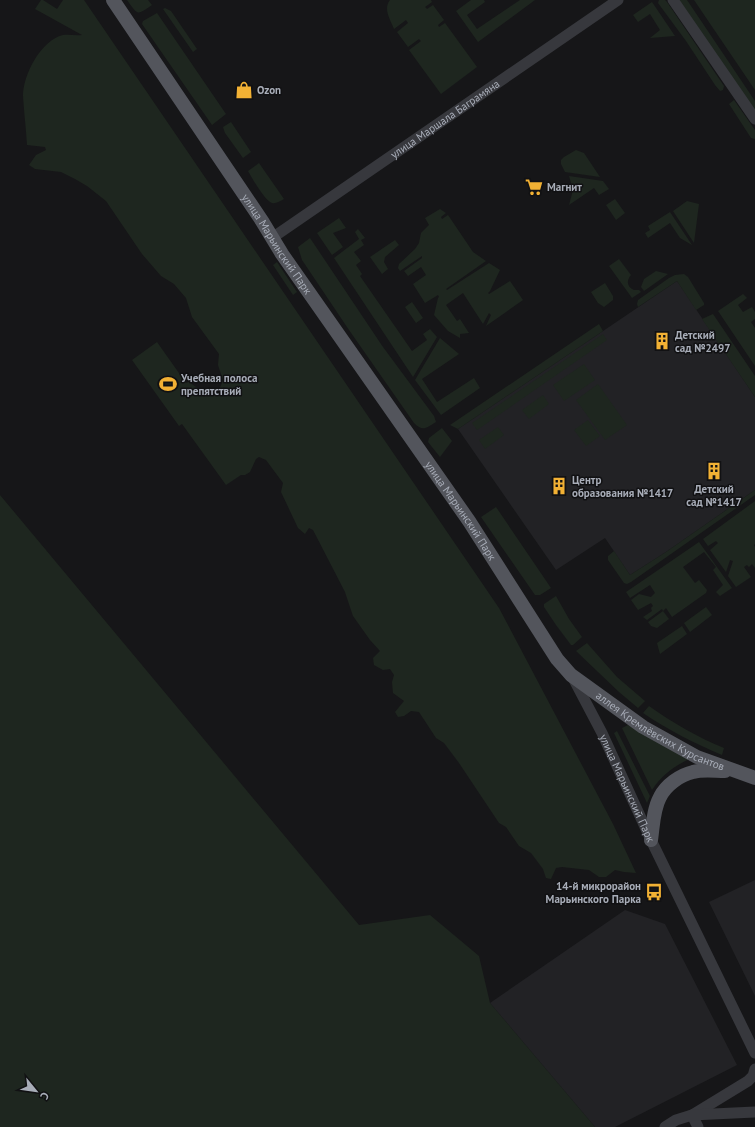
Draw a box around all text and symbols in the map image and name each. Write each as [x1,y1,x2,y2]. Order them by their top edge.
street label: улица Маршала Баграмяна [388,77,502,161]
shop icon: Ozon [234,80,254,100]
place label: Ozon [257,83,281,97]
supermarket icon: Магнит [524,177,544,197]
place label: Магнит [547,180,582,194]
street label: улица Марьинский Парк [239,191,315,298]
place label: Детский сад №2497 [675,328,731,355]
building icon: Детский сад №2497 [652,331,672,351]
place label: Учебная полоса препятствий [180,371,257,398]
sports icon: Учебная полоса препятствий [158,374,178,394]
street label: улица Марьинский Парк [422,458,500,564]
building icon: Детский сад №1417 [704,461,724,481]
place label: Центр образования №1417 [572,473,673,500]
building icon: Центр образования №1417 [549,476,569,496]
place label: Детский сад №1417 [686,482,742,509]
street label: аллея Кремлёвских Курсантов [593,688,726,773]
street label: улица Марьинский Парк [596,732,658,845]
place label: 14-й микрорайон Марьинского Парка [546,879,641,906]
bus stop icon: 14-й микрорайон Марьинского Парка [644,882,664,902]
north arrow [16,1071,56,1111]
text: С [37,1090,52,1102]

